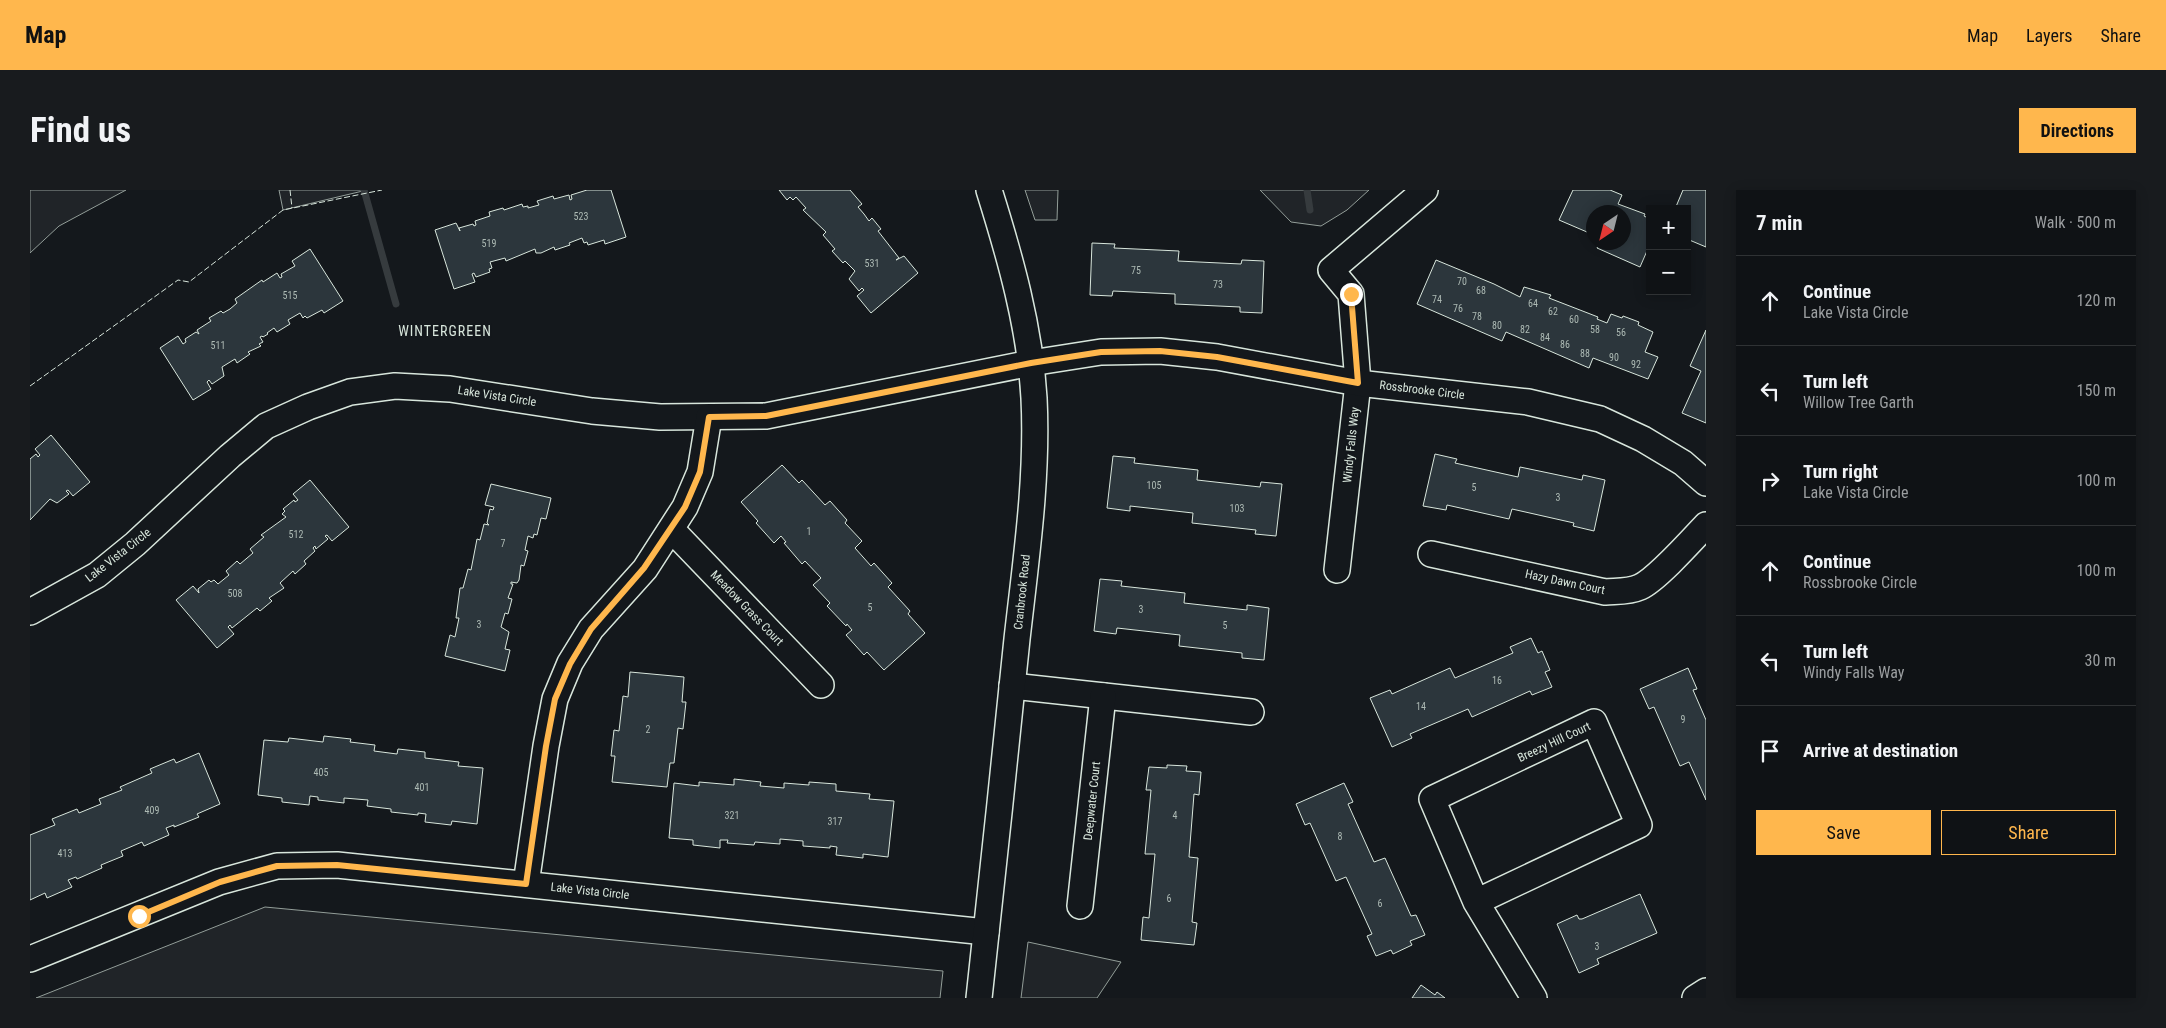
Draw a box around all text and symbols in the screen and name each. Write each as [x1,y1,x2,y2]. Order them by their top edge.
text: Map [25,21,66,49]
text: Map [1967,25,1998,46]
text: Layers [2026,25,2073,46]
text: Share [2101,25,2141,46]
button: Directions [2019,108,2136,153]
text: Find us [30,110,131,151]
north arrow [1586,205,1631,250]
map controls [1646,205,1691,295]
button: + [1646,205,1691,250]
house number: 523 [574,211,588,222]
text: 7 min [1756,211,1803,235]
text: Walk · 500 m [2035,213,2116,232]
house number: 519 [482,238,496,249]
button: − [1646,250,1691,295]
house number: 531 [865,258,879,269]
house number: 75 [1131,265,1141,276]
house number: 70 [1457,276,1467,287]
house number: 73 [1213,279,1223,290]
text: Continue [1803,280,1871,303]
route end [1340,283,1363,306]
house number: 68 [1476,285,1486,296]
icon: ahead [1756,287,1784,315]
house number: 515 [283,290,297,301]
text: 120 m [2077,291,2116,310]
house number: 74 [1432,294,1442,305]
house number: 64 [1528,298,1538,309]
house number: 76 [1453,303,1463,314]
text: Lake Vista Circle [1803,303,1909,322]
house number: 62 [1548,306,1558,317]
house number: 78 [1472,311,1482,322]
house number: 60 [1569,314,1579,325]
house number: 80 [1492,320,1502,331]
district label: WINTERGREEN [398,323,492,339]
house number: 82 [1520,324,1530,335]
house number: 58 [1590,324,1600,335]
house number: 56 [1616,327,1626,338]
house number: 84 [1540,332,1550,343]
house number: 86 [1560,339,1570,350]
house number: 511 [211,340,225,351]
house number: 88 [1580,348,1590,359]
house number: 90 [1609,352,1619,363]
house number: 92 [1631,359,1641,370]
text: Turn left [1803,370,1868,393]
icon: left [1756,377,1784,405]
street label: Rossbrooke Circle [1379,378,1466,402]
text: 150 m [2077,381,2116,400]
street label: Lake Vista Circle [457,383,538,409]
text: Willow Tree Garth [1803,393,1914,412]
street label: Windy Falls Way [1340,406,1362,484]
text: Turn right [1803,460,1878,483]
icon: right [1756,467,1784,495]
text: 100 m [2077,471,2116,490]
house number: 105 [1147,480,1161,491]
house number: 5 [1472,482,1477,493]
text: Lake Vista Circle [1803,483,1909,502]
house number: 3 [1556,492,1561,503]
house number: 103 [1230,503,1244,514]
street label: Lake Vista Circle [83,525,154,585]
house number: 1 [807,526,811,537]
house number: 512 [289,529,303,540]
house number: 7 [501,538,506,549]
text: Continue [1803,550,1871,573]
street label: Cranbrook Road [1011,554,1033,630]
icon: ahead [1756,557,1784,585]
text: 100 m [2077,561,2116,580]
street label: Hazy Dawn Court [1524,567,1607,597]
street label: Meadow Grass Court [708,568,787,649]
text: Rossbrooke Circle [1803,573,1917,592]
house number: 508 [228,588,242,599]
house number: 5 [868,602,873,613]
house number: 3 [1139,604,1144,615]
house number: 3 [477,619,482,630]
house number: 5 [1223,620,1228,631]
text: Turn left [1803,640,1868,663]
icon: left [1756,647,1784,675]
text: 30 m [2084,651,2116,670]
text: Windy Falls Way [1803,663,1904,682]
house number: 16 [1492,675,1502,686]
house number: 14 [1416,701,1426,712]
house number: 9 [1681,714,1686,725]
street label: Breezy Hill Court [1515,719,1593,765]
house number: 2 [646,724,651,735]
icon: arrive [1756,737,1784,765]
text: Arrive at destination [1803,739,1958,762]
street label: Deepwater Court [1081,760,1103,841]
house number: 405 [314,767,328,778]
house number: 401 [415,782,429,793]
house number: 409 [145,805,159,816]
house number: 321 [725,810,739,821]
house number: 4 [1173,810,1178,821]
button: Save [1756,810,1931,855]
button: Share [1941,810,2116,855]
house number: 317 [828,816,842,827]
house number: 8 [1338,831,1343,842]
house number: 413 [58,848,72,859]
street label: Lake Vista Circle [550,880,630,902]
house number: 6 [1167,893,1172,904]
house number: 6 [1378,898,1383,909]
route start [128,905,151,928]
house number: 3 [1595,941,1600,952]

